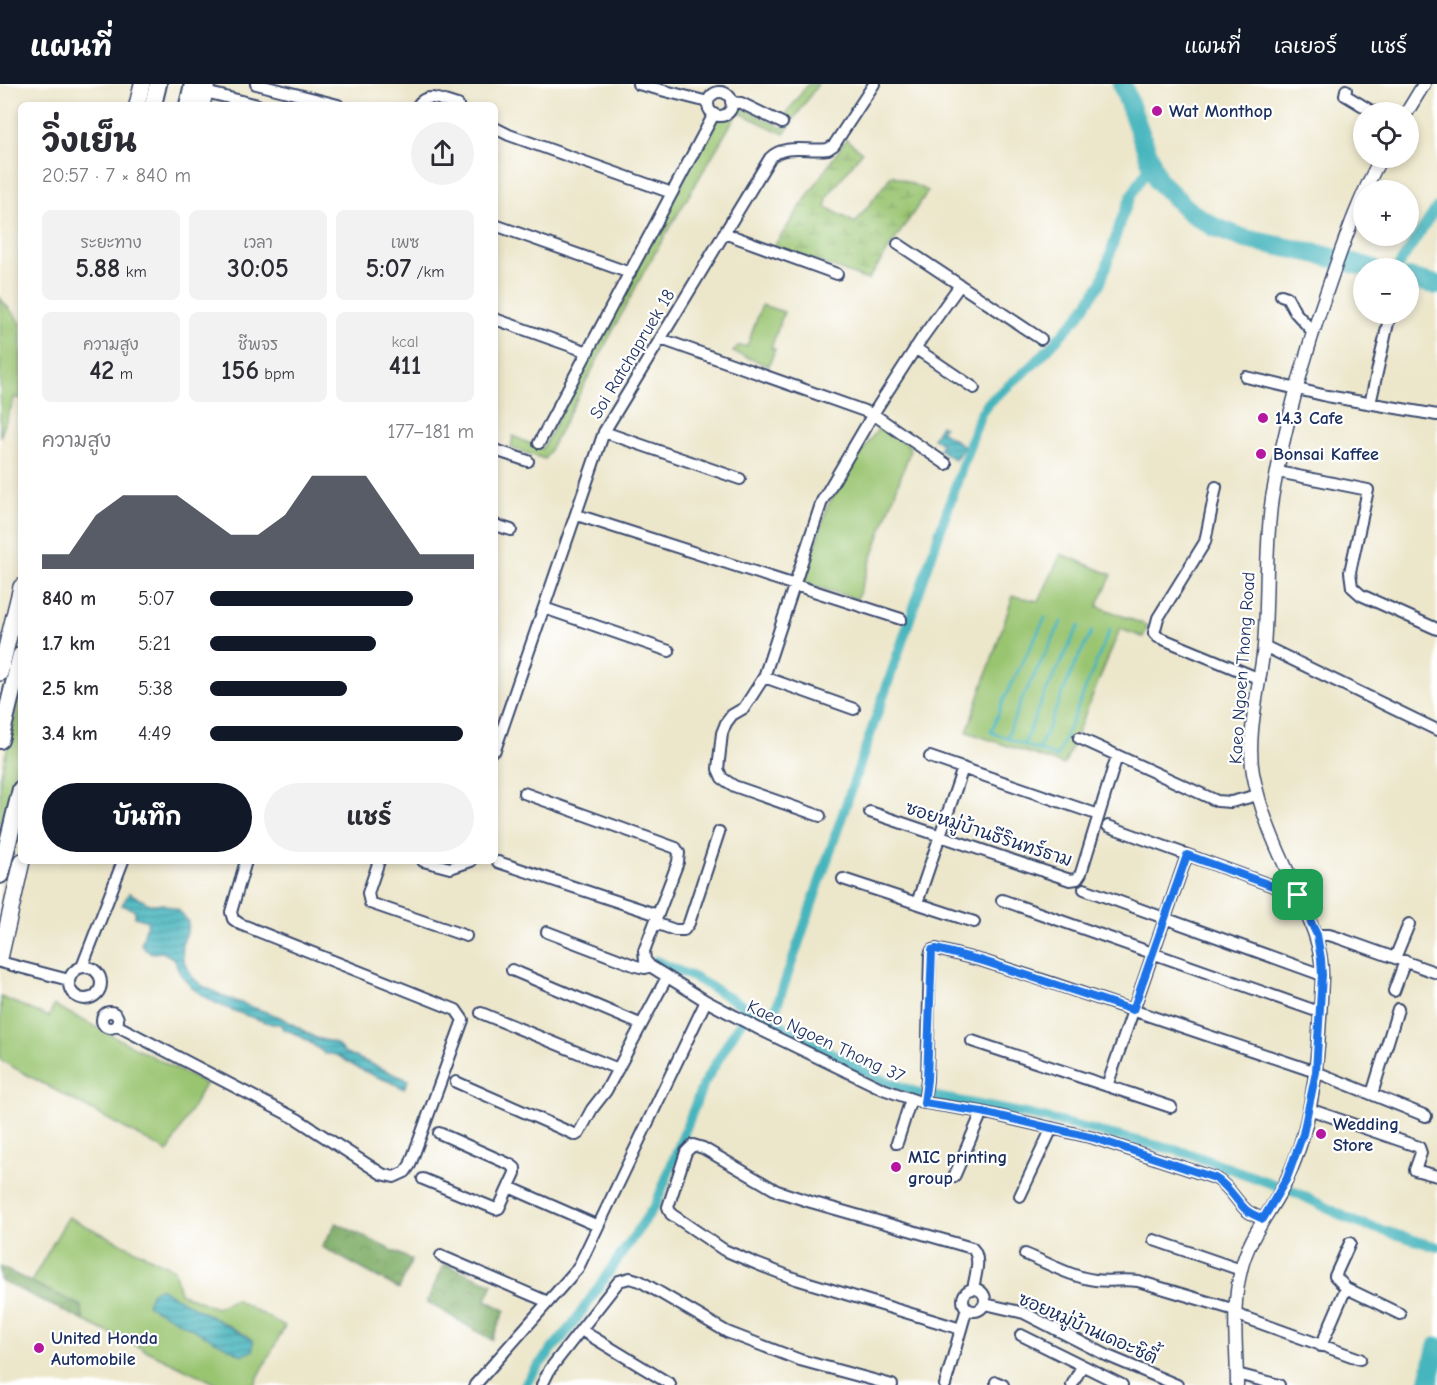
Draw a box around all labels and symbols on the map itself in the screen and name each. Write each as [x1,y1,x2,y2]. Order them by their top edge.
place label: Wat Monthop [1169,101,1273,122]
marker: Wat Monthop [1150,104,1164,118]
street label: Soi Ratchapruek 18 [585,286,679,423]
place label: 14.3 Cafe [1275,408,1343,429]
marker: 14.3 Cafe [1256,411,1270,425]
place label: Bonsai Kaffee [1273,444,1379,465]
marker: Bonsai Kaffee [1254,447,1268,461]
street label: Kaeo Ngoen Thong Road [1225,571,1260,765]
street label: ซอยหมู่บ้านธีรินทร์ธาม [902,795,1076,874]
pin [1272,869,1323,920]
street label: Kaeo Ngoen Thong 37 [744,996,908,1087]
place label: Wedding Store [1333,1114,1399,1156]
marker: Wedding Store [1314,1127,1328,1141]
place label: MIC printing group [908,1147,1007,1189]
marker: MIC printing group [889,1160,903,1174]
street label: ซอยหมู่บ้านเดอะซิตี้ [1014,1282,1166,1372]
place label: United Honda Automobile [51,1328,158,1370]
marker: United Honda Automobile [32,1341,46,1355]

